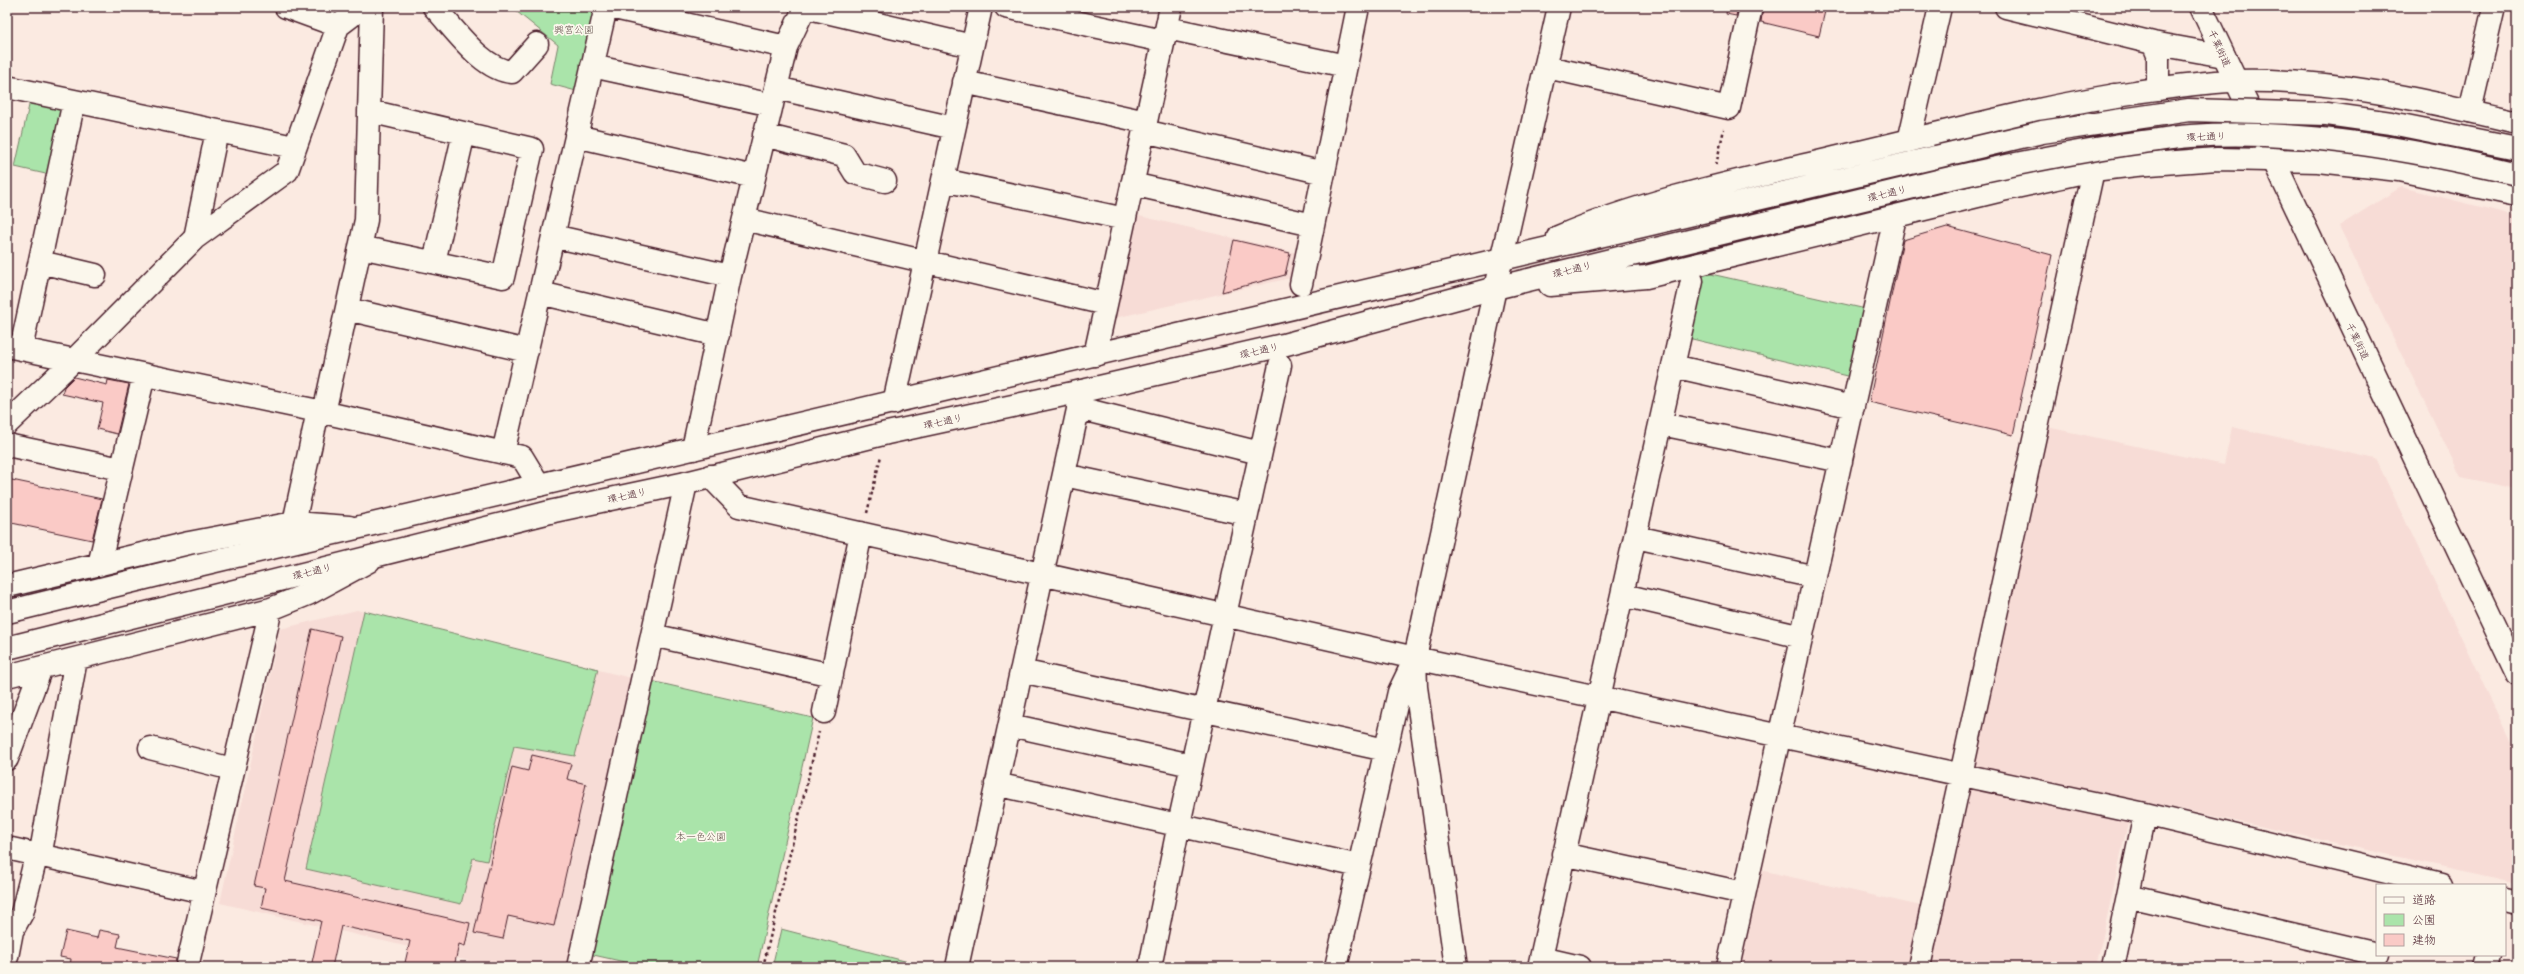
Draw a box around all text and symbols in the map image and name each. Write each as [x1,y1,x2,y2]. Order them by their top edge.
park label: 興宮公園 [554,24,594,36]
street label: 千葉街道 [2205,28,2233,69]
street label: 環七通り [2186,130,2226,144]
street label: 環七通り [1866,183,1908,205]
street label: 環七通り [1551,259,1593,281]
street label: 千葉街道 [2343,321,2371,362]
street label: 環七通り [1238,341,1280,361]
street label: 環七通り [922,412,964,432]
street label: 環七通り [606,486,648,506]
street label: 環七通り [291,561,333,583]
park label: 本一色公園 [676,831,726,843]
legend [2376,884,2506,956]
text: 道路 [2412,893,2436,908]
text: 公園 [2412,913,2436,928]
text: 建物 [2412,933,2436,948]

